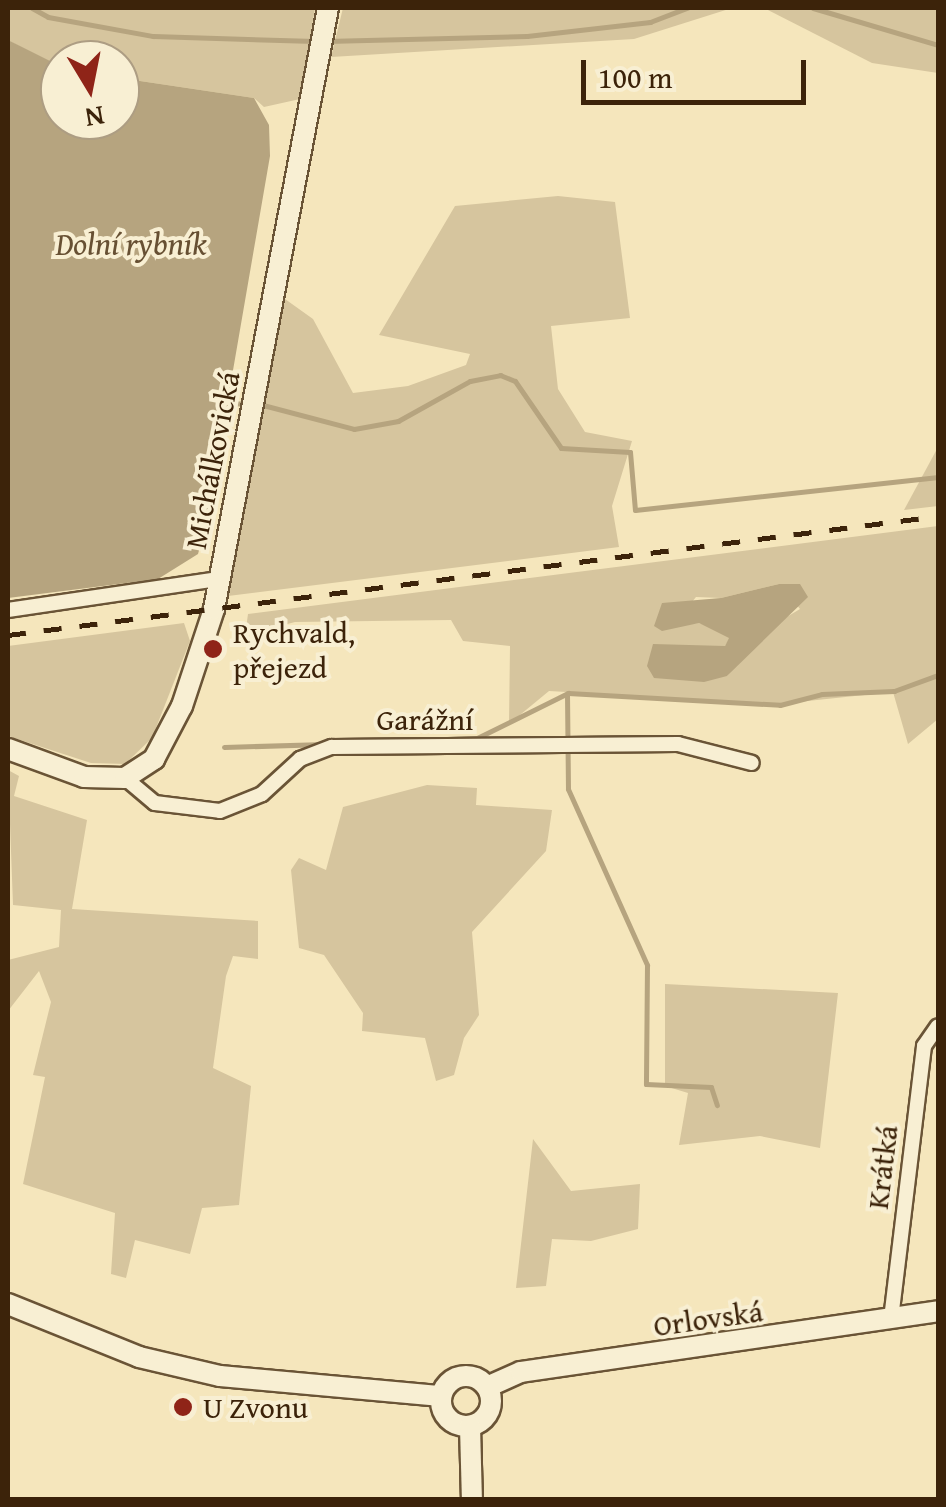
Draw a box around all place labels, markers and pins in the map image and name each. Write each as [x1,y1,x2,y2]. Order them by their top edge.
place label: Rychvald, přejezd [233,614,355,684]
marker: Rychvald, přejezd [202,638,224,660]
place label: U Zvonu [203,1389,308,1425]
marker: U Zvonu [172,1396,194,1418]

